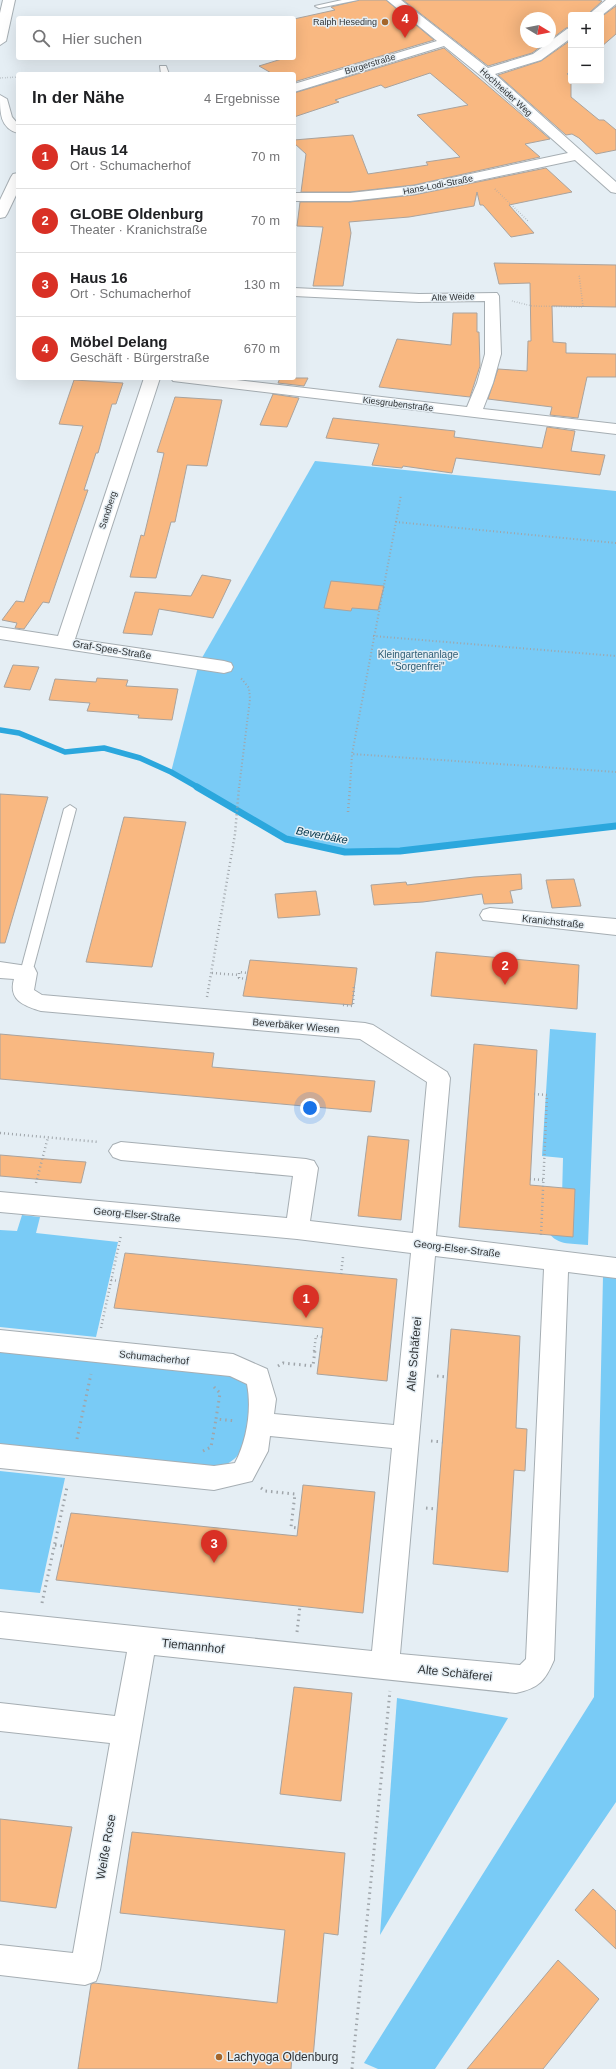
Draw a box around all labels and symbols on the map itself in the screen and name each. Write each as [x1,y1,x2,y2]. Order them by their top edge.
pin: 4 [392,5,418,38]
north arrow [520,12,556,48]
place label: Ralph Heseding [313,17,377,27]
marker: Ralph Heseding [380,17,390,27]
street label: Bürgerstraße [343,52,397,76]
street label: Hochheider Weg [478,66,534,118]
street label: Hans-Lodi-Straße [402,173,474,197]
street label: Alte Weide [431,291,475,303]
street label: Kiesgrubenstraße [362,395,434,413]
street label: Sandberg [97,490,119,530]
street label: Graf-Spee-Straße [72,638,152,661]
park label: Kleingartenanlage "Sorgenfrei" [378,649,459,672]
water label: Beverbäke [295,824,349,846]
street label: Kranichstraße [521,913,585,930]
pin: 2 [492,952,518,985]
street label: Beverbäker Wiesen [252,1016,340,1035]
your location [300,1098,320,1118]
street label: Georg-Elser-Straße [93,1205,181,1224]
street label: Georg-Elser-Straße [413,1238,501,1259]
pin: 1 [293,1285,319,1318]
street label: Alte Schäferei [404,1316,424,1392]
street label: Schumacherhof [119,1348,190,1367]
pin: 3 [201,1530,227,1563]
street label: Tiemannhof [161,1636,226,1656]
street label: Alte Schäferei [417,1662,493,1684]
street label: Weiße Rose [93,1813,119,1881]
place label: Lachyoga Oldenburg [227,2050,338,2064]
marker: Lachyoga Oldenburg [214,2052,224,2062]

